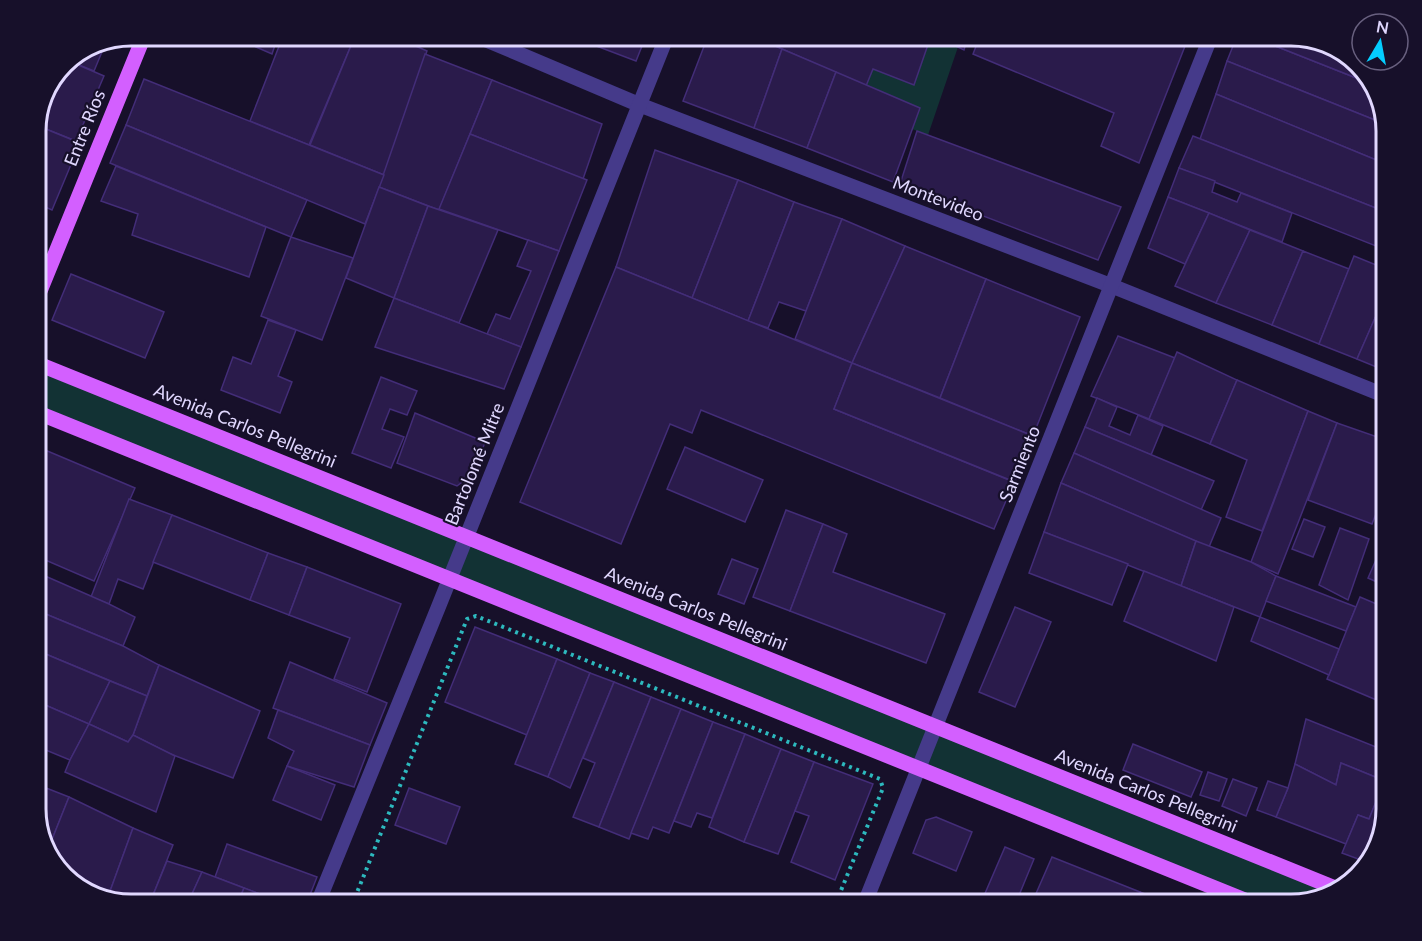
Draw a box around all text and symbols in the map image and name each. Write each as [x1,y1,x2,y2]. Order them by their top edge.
north arrow [1350,12,1410,72]
text: N [1375,16,1390,37]
street label: Entre Ríos [59,86,109,169]
street label: Montevideo [890,171,987,225]
street label: Avenida Carlos Pellegrini [151,378,340,472]
street label: Bartolomé Mitre [440,399,509,528]
street label: Sarmiento [994,422,1044,505]
street label: Avenida Carlos Pellegrini [602,561,791,655]
street label: Avenida Carlos Pellegrini [1052,743,1241,837]

